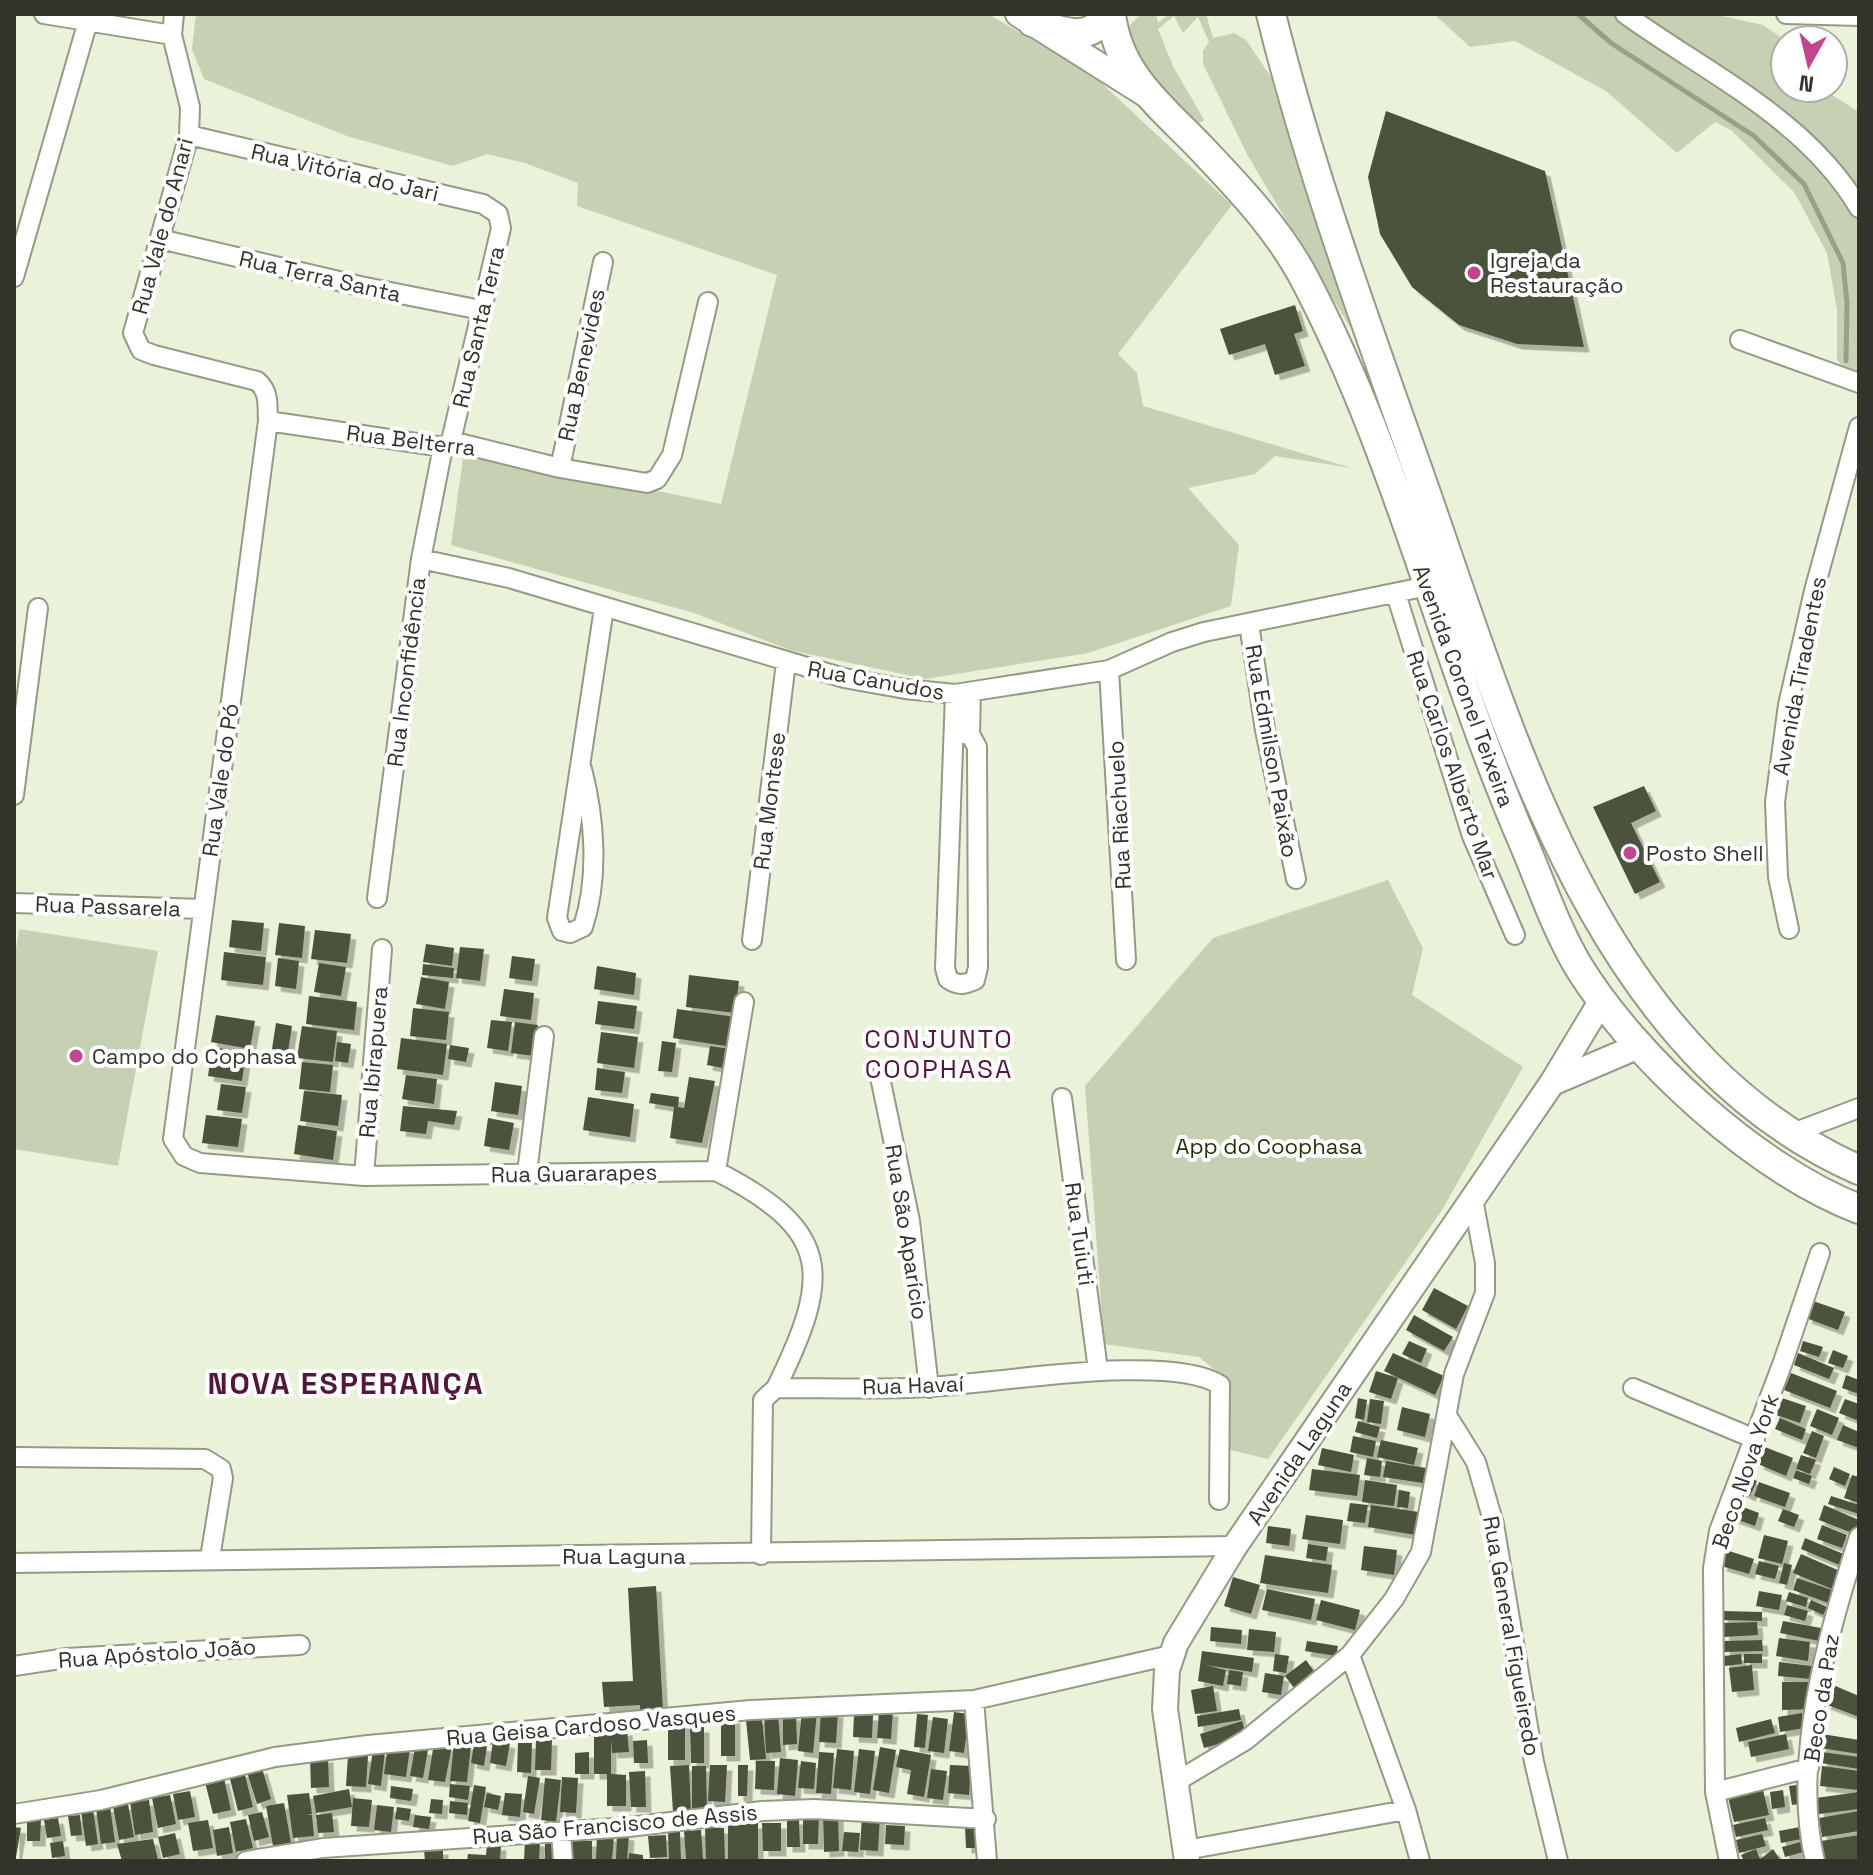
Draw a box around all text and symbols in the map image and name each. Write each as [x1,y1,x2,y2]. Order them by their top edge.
north arrow [1769,24,1849,104]
text: N [1797,69,1815,99]
street label: Rua Vale do Anari [125,135,199,317]
street label: Rua Vitória do Jari [248,137,442,207]
street label: Rua Santa Terra [446,243,510,411]
street label: Rua Terra Santa [236,244,404,308]
place label: Igreja da Restauração [1490,246,1624,299]
marker: Igreja da Restauração [1465,264,1483,282]
street label: Rua Benevides [551,286,611,444]
street label: Rua Belterra [345,418,478,462]
street label: Avenida Coronel Teixeira [1407,561,1521,811]
street label: Avenida Tiradentes [1766,574,1832,778]
street label: Rua Inconfidência [380,575,432,768]
street label: Rua Edmilson Paixão [1239,642,1305,860]
street label: Rua Carlos Alberto Mar [1401,647,1505,883]
street label: Rua Canudos [805,654,947,706]
street label: Rua Vale do Pó [195,701,245,859]
street label: Rua Montese [747,730,791,872]
street label: Rua Riachuelo [1101,740,1137,890]
place label: Posto Shell [1646,839,1764,867]
marker: Posto Shell [1621,844,1639,862]
street label: Rua Passarela [35,889,182,923]
street label: Rua Ibirapuera [352,985,394,1139]
district label: CONJUNTO COOPHASA [864,1022,1014,1086]
place label: Campo do Cophasa [92,1042,297,1070]
marker: Campo do Cophasa [67,1047,85,1065]
park label: App do Coophasa [1176,1132,1363,1160]
street label: Rua São Aparício [879,1142,935,1322]
street label: Rua Guararapes [491,1158,657,1188]
street label: Rua Tuiuti [1059,1180,1101,1288]
district label: NOVA ESPERANÇA [207,1364,485,1403]
street label: Rua Havaí [862,1369,965,1401]
street label: Avenida Laguna [1241,1376,1358,1530]
street label: Beco Nova York [1705,1389,1785,1552]
street label: Rua General Figueiredo [1477,1514,1547,1758]
street label: Rua Laguna [562,1542,686,1570]
street label: Rua Apóstolo João [57,1632,257,1674]
street label: Beco da Paz [1797,1632,1845,1764]
street label: Rua Geisa Cardoso Vasques [445,1698,737,1752]
street label: Rua São Francisco de Assis [471,1798,759,1850]

